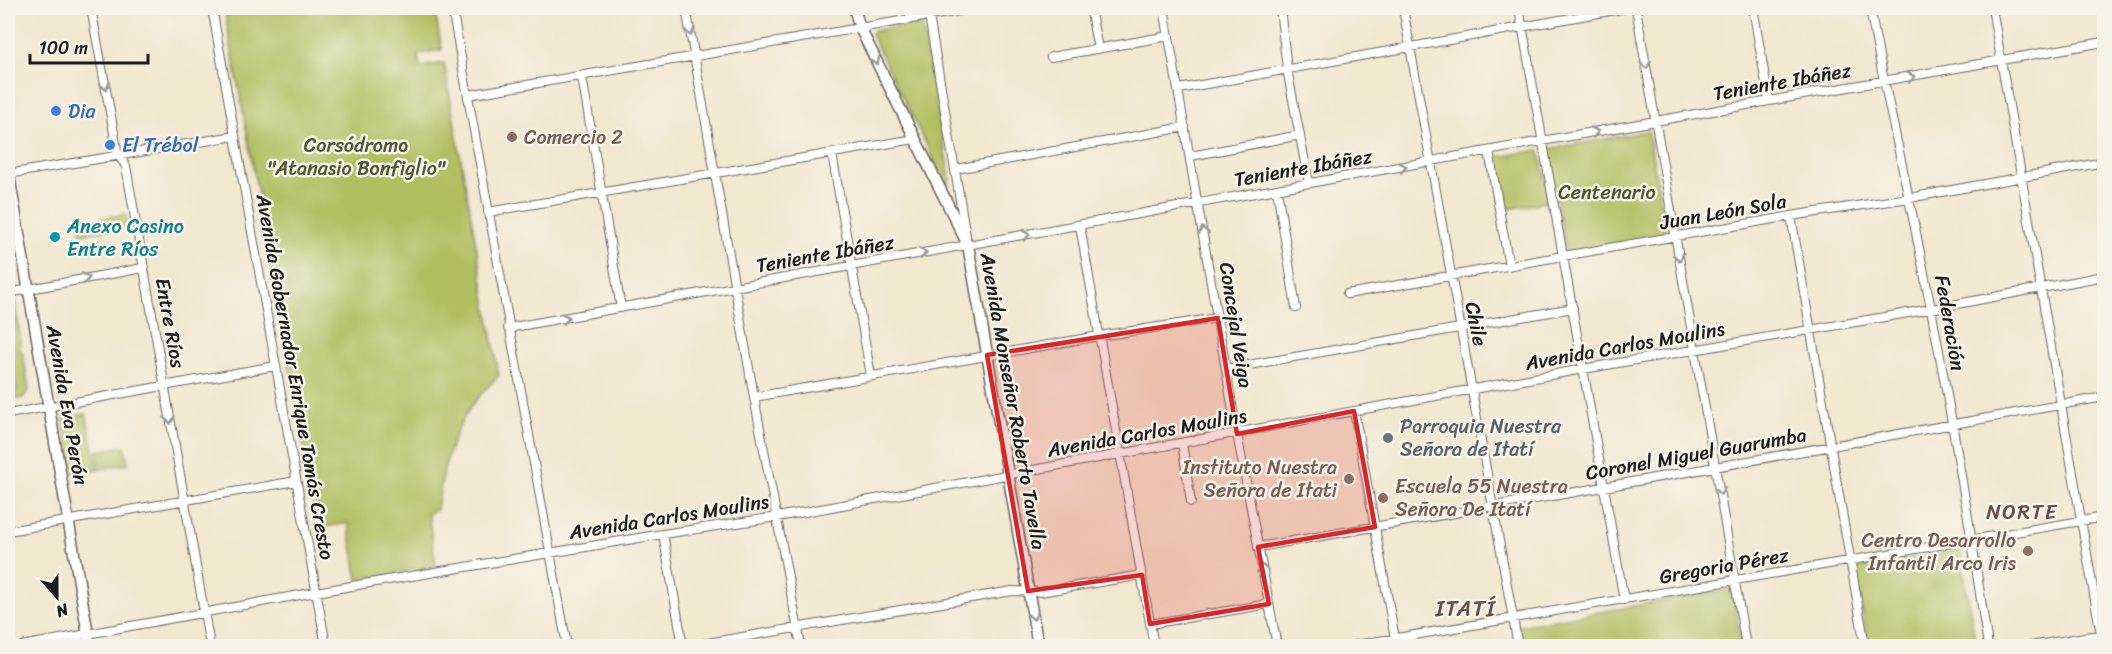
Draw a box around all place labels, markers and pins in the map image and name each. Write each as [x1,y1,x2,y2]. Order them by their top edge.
place label: Dia [68,94,96,129]
marker: Dia [49,104,63,118]
place label: Comercio 2 [524,120,623,155]
place label: El Trébol [122,128,200,163]
marker: Comercio 2 [505,130,519,144]
marker: El Trébol [103,138,117,152]
place label: Anexo Casino Entre Ríos [66,209,184,267]
marker: Anexo Casino Entre Ríos [48,230,62,244]
place label: Parroquia Nuestra Señora de Itatí [1400,409,1562,467]
marker: Parroquia Nuestra Señora de Itatí [1381,431,1395,445]
place label: Instituto Nuestra Señora de Itati [1181,450,1337,508]
place label: Escuela 55 Nuestra Señora De Itatí [1395,469,1568,527]
marker: Instituto Nuestra Señora de Itati [1342,472,1356,486]
marker: Escuela 55 Nuestra Señora De Itatí [1376,491,1390,505]
place label: Centro Desarrollo Infantil Arco Iris [1861,523,2017,581]
marker: Centro Desarrollo Infantil Arco Iris [2021,544,2035,558]

